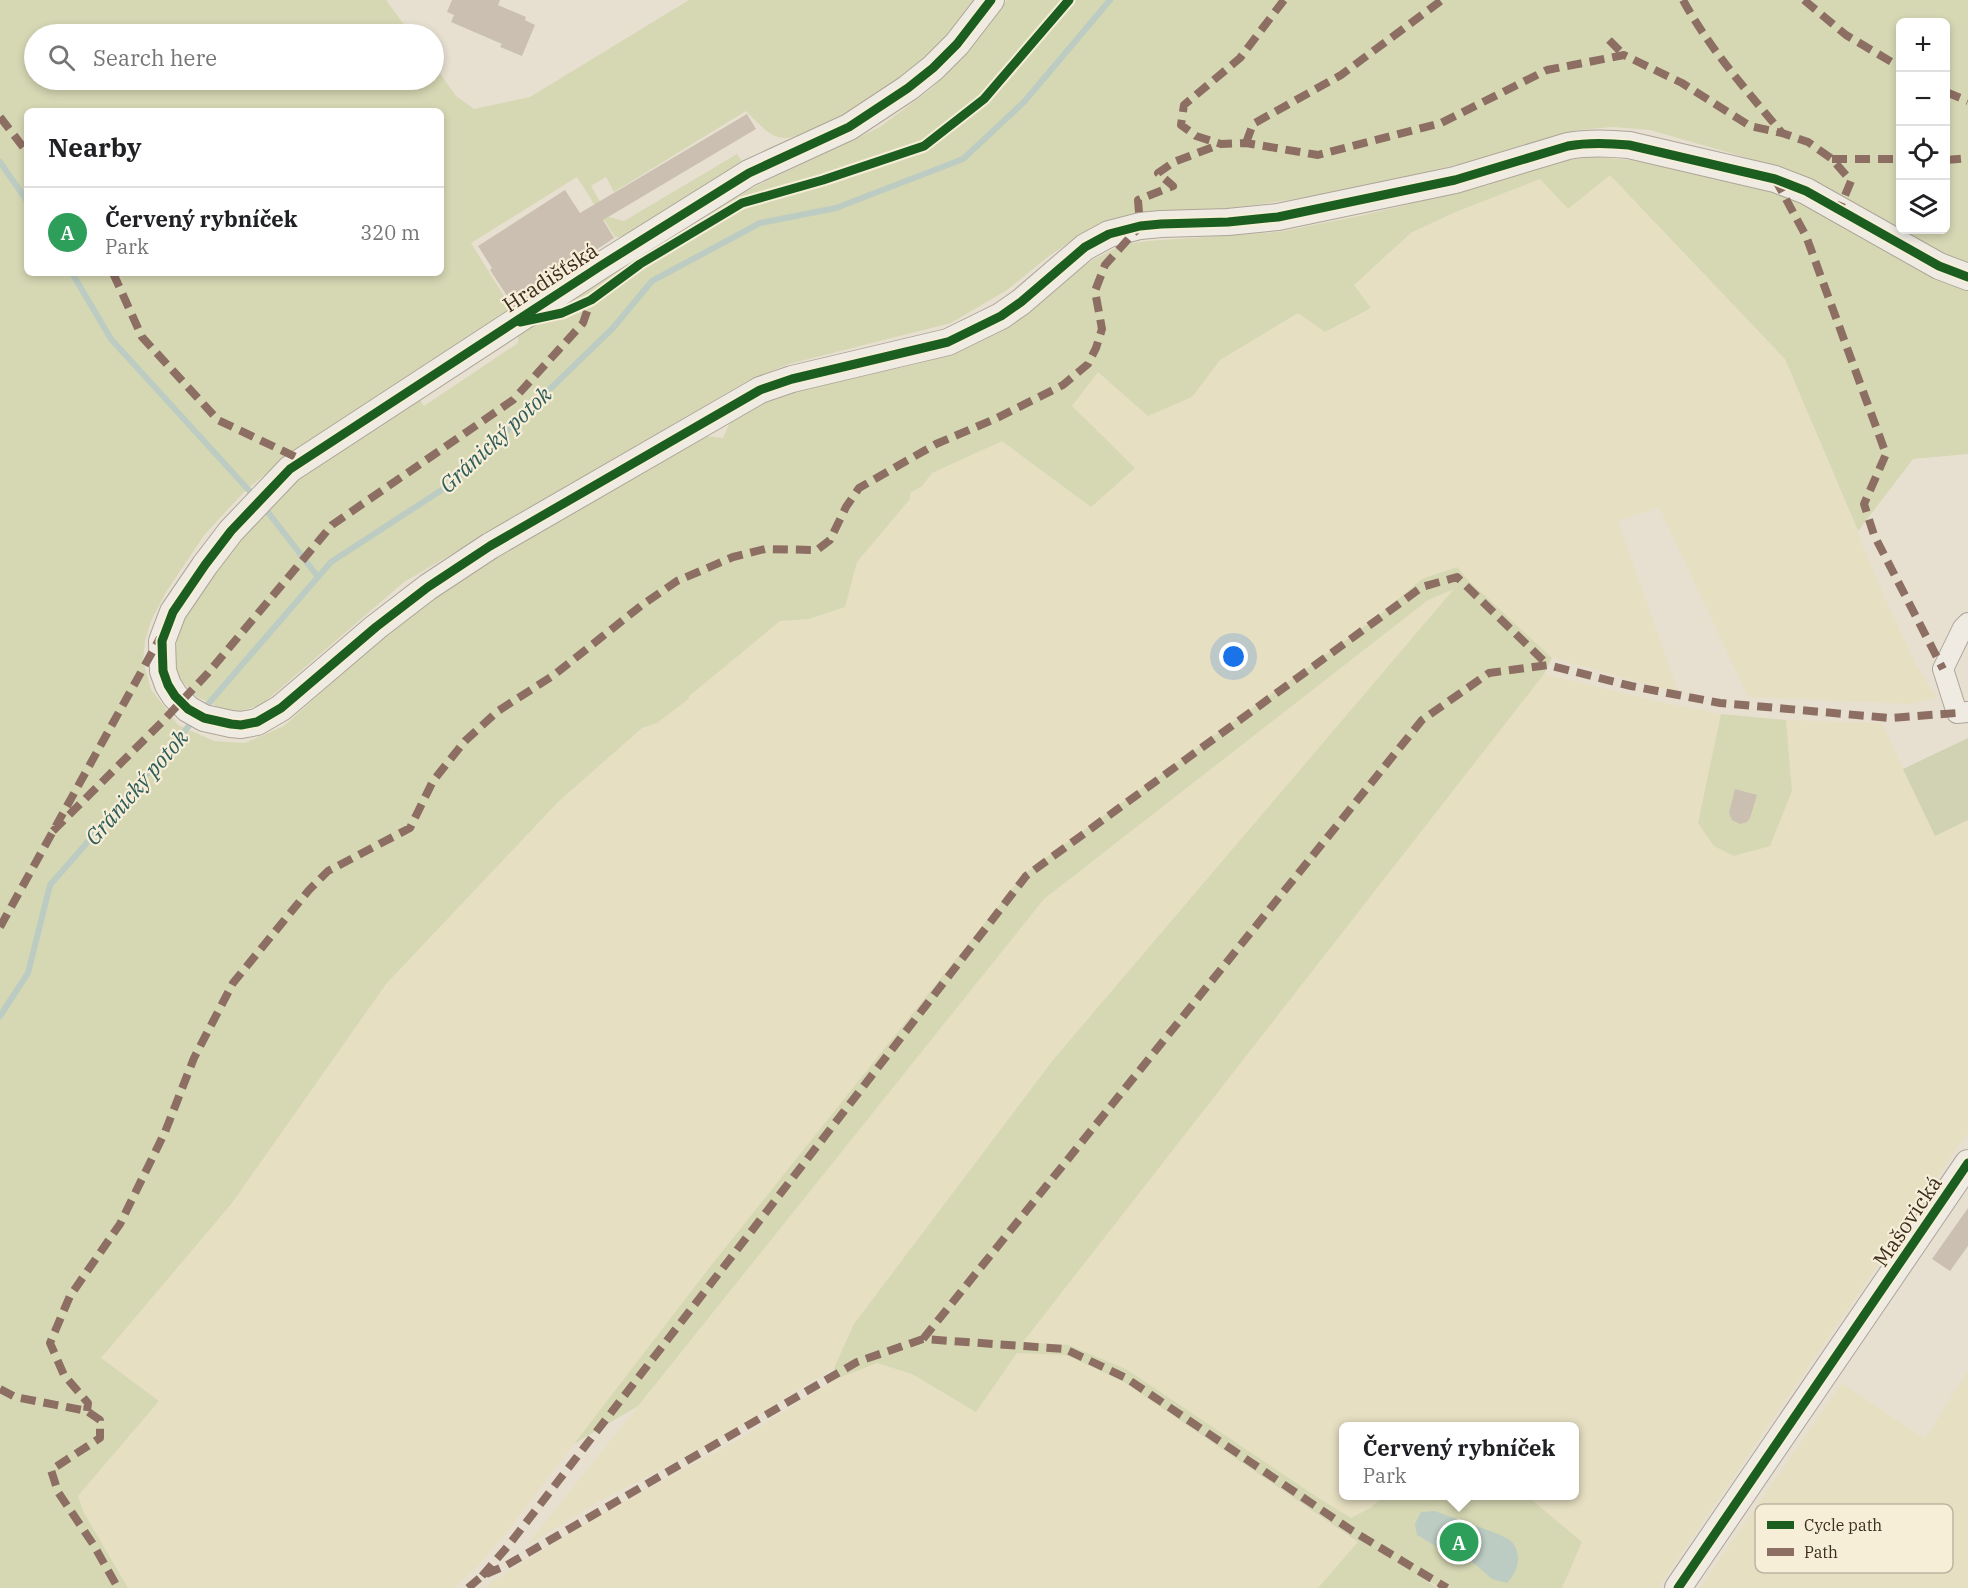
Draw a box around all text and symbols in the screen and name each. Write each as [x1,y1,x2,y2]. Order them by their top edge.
map controls [1896,18,1950,234]
button: + [1896,18,1950,72]
search box [24,24,444,90]
icon: search [45,41,78,74]
text: Search here [93,43,217,72]
button: − [1896,72,1950,126]
button: locate [1896,126,1950,180]
text: Nearby [48,130,142,164]
button: layers [1896,180,1950,234]
text: Červený rybníček [105,204,297,233]
text: A [61,219,74,246]
text: 320 m [360,219,420,246]
text: Park [105,233,149,260]
street label: Hradišťská [497,236,603,318]
water label: Gránický potok [433,379,558,499]
your location [1219,642,1248,671]
water label: Gránický potok [78,723,194,851]
street label: Mašovická [1866,1170,1948,1272]
popup [1339,1422,1579,1500]
text: Červený rybníček [1363,1433,1555,1462]
text: Park [1363,1462,1406,1489]
legend [1755,1504,1953,1573]
text: Cycle path [1804,1515,1882,1535]
pin: A [1440,1520,1478,1564]
text: Path [1804,1542,1838,1562]

